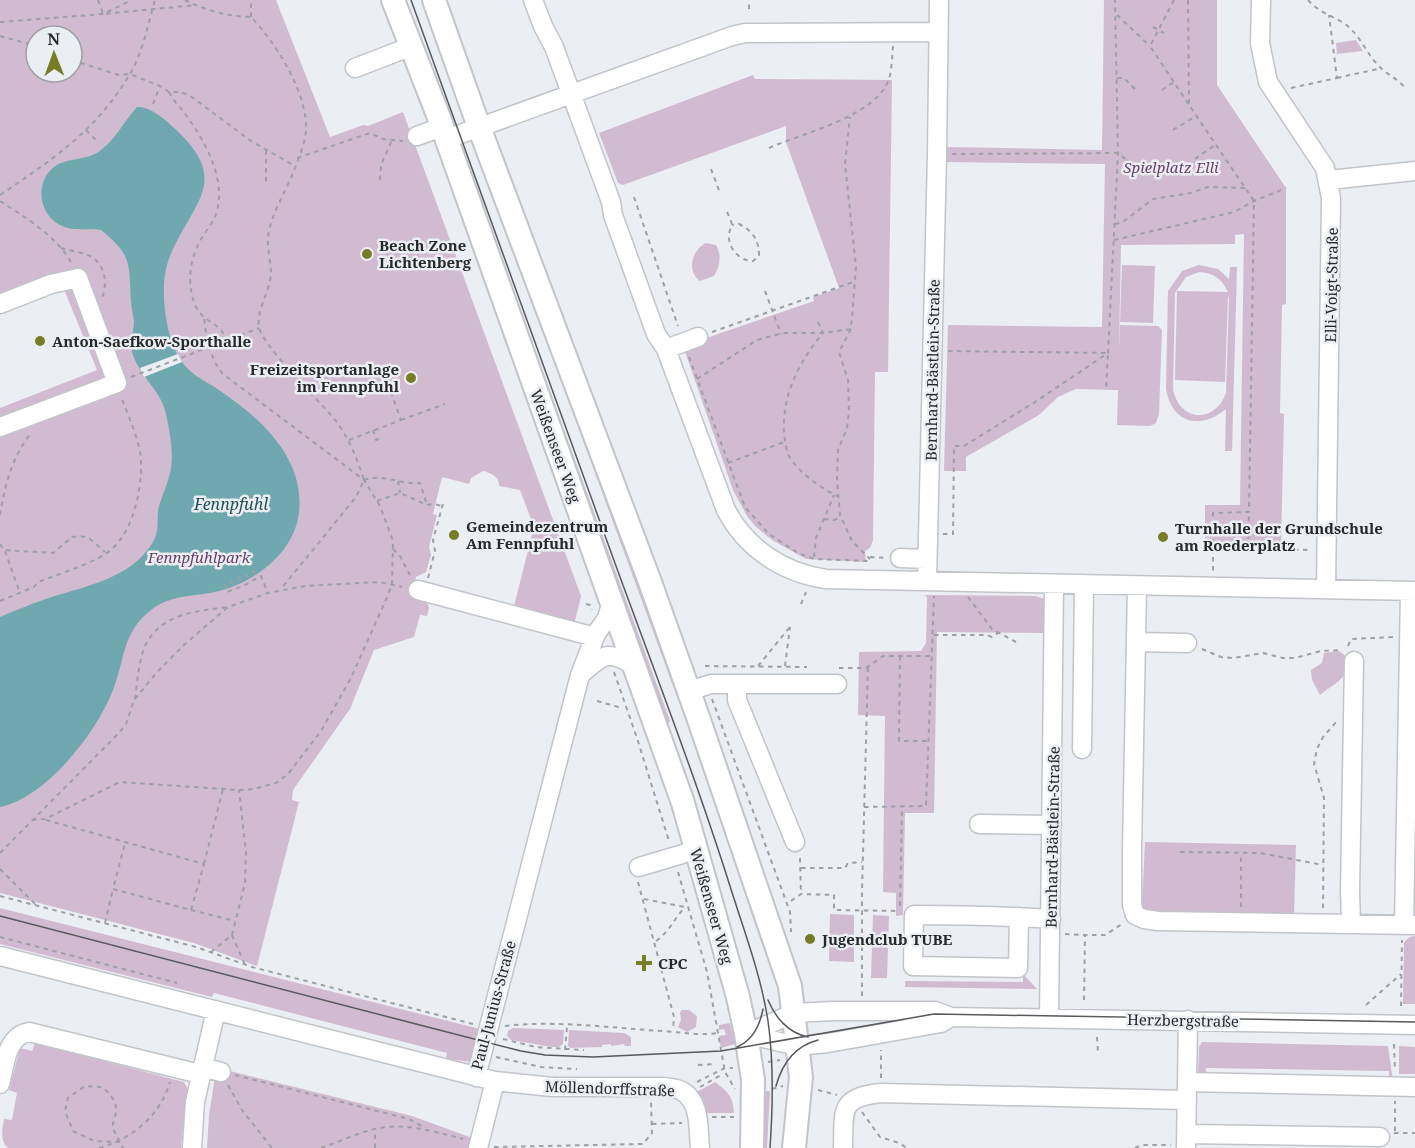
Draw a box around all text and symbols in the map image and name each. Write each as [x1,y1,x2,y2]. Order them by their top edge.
north arrow [24,24,84,84]
text: N [47,28,61,50]
park label: Spielplatz Elli [1123,157,1219,177]
street label: Elli-Voigt-Straße [1320,227,1342,343]
place label: Beach Zone Lichtenberg [379,235,472,272]
marker: Beach Zone Lichtenberg [360,247,374,261]
street label: Bernhard-Bästlein-Straße [920,279,944,461]
place label: Anton-Saefkow-Sporthalle [52,331,251,351]
marker: Anton-Saefkow-Sporthalle [33,334,47,348]
place label: Freizeitsportanlage im Fennpfuhl [250,359,400,396]
marker: Freizeitsportanlage im Fennpfuhl [404,371,418,385]
street label: Weißenseer Weg [526,386,586,506]
water label: Fennpfuhl [193,493,268,515]
place label: Gemeindezentrum Am Fennpfuhl [466,516,609,553]
place label: Turnhalle der Grundschule am Roederplatz [1175,518,1383,555]
marker: Gemeindezentrum Am Fennpfuhl [447,528,461,542]
marker: Turnhalle der Grundschule am Roederplatz [1156,530,1170,544]
park label: Fennpfuhlpark [147,547,251,567]
street label: Bernhard-Bästlein-Straße [1040,746,1064,928]
street label: Weißenseer Weg [686,846,738,966]
place label: Jugendclub TUBE [821,929,953,949]
marker: Jugendclub TUBE [803,932,817,946]
street label: Paul-Junius-Straße [466,938,520,1072]
place label: CPC [658,953,688,973]
marker: CPC [635,954,653,972]
street label: Herzbergstraße [1127,1009,1239,1031]
street label: Möllendorffstraße [545,1076,675,1100]

